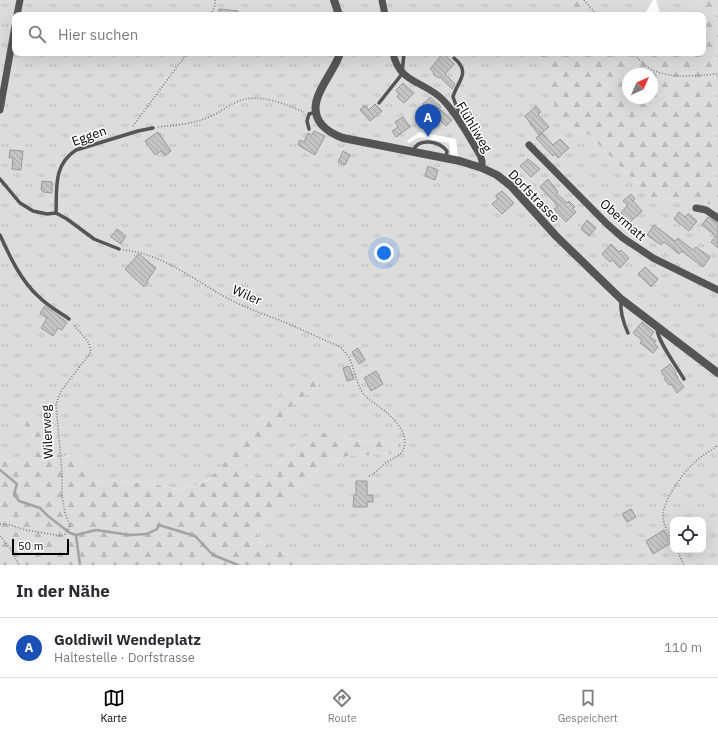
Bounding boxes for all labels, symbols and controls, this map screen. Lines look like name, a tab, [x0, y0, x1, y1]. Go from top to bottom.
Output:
search box	[12, 12, 706, 56]
icon: search	[26, 23, 48, 45]
text: Hier suchen	[58, 25, 138, 44]
north arrow	[622, 68, 658, 104]
street label: Flühliweg	[452, 99, 496, 156]
pin: A	[415, 104, 441, 137]
street label: Eggen	[69, 122, 109, 150]
street label: Dorfstrasse	[505, 166, 563, 226]
street label: Obermatt	[596, 195, 650, 245]
your location	[374, 243, 394, 263]
street label: Wiler	[230, 281, 264, 309]
street label: Wilerweg	[37, 404, 57, 460]
map controls	[670, 517, 706, 553]
button: locate	[670, 517, 706, 553]
scale bar	[12, 537, 69, 556]
text: 50 m	[18, 539, 43, 553]
text: In der Nähe	[16, 580, 110, 602]
text: Goldiwil Wendeplatz	[54, 630, 201, 649]
text: A	[25, 639, 33, 656]
text: 110 m	[664, 639, 702, 656]
text: Haltestelle · Dorfstrasse	[54, 649, 195, 666]
tab: Karte	[100, 687, 127, 725]
tab: Route	[328, 687, 357, 725]
tab: Gespeichert	[558, 687, 618, 725]

